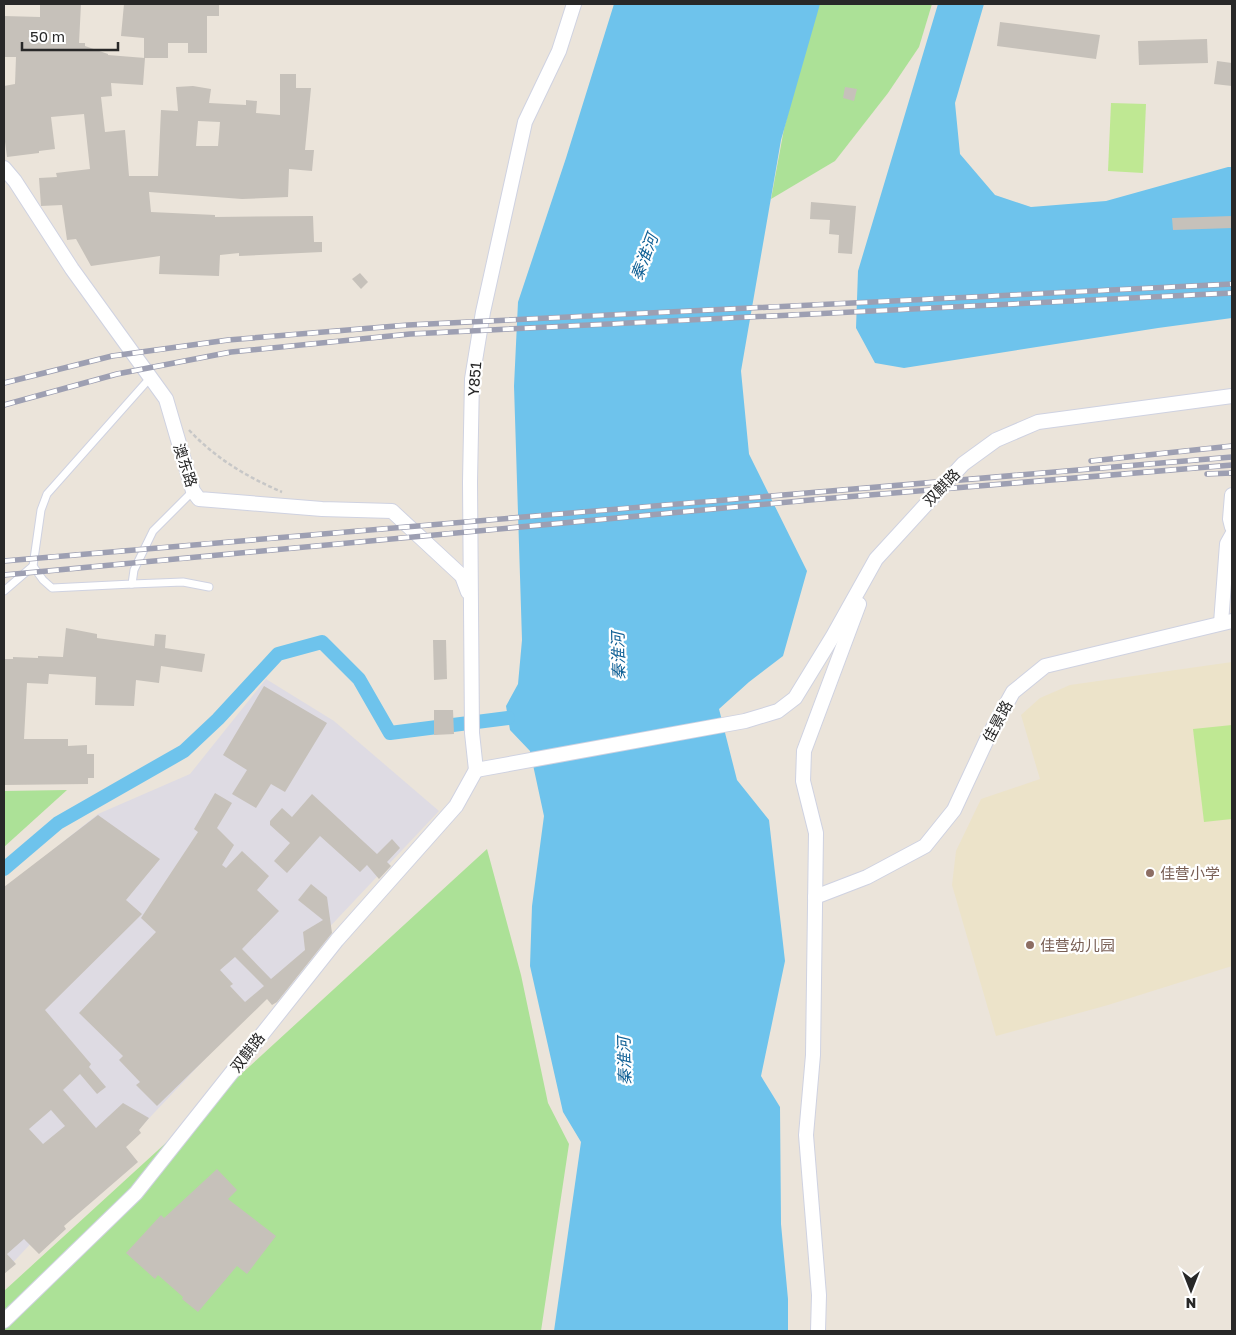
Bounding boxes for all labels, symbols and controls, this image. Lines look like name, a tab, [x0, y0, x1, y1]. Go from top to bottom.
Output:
scale bar	[22, 20, 119, 52]
text: 50 m	[30, 27, 65, 45]
water label: 秦淮河	[626, 228, 663, 283]
street label: Y851	[464, 361, 484, 397]
street label: 澳东路	[170, 441, 202, 489]
street label: 双麒路	[919, 465, 963, 509]
water label: 秦淮河	[608, 629, 628, 680]
street label: 佳景路	[978, 697, 1016, 745]
place label: 佳营小学	[1160, 864, 1220, 882]
marker: 佳营小学	[1144, 867, 1156, 879]
place label: 佳营幼儿园	[1040, 936, 1115, 954]
marker: 佳营幼儿园	[1024, 939, 1036, 951]
street label: 双麒路	[226, 1029, 268, 1075]
water label: 秦淮河	[614, 1034, 634, 1085]
north arrow	[1166, 1265, 1216, 1315]
text: N	[1186, 1295, 1196, 1312]

